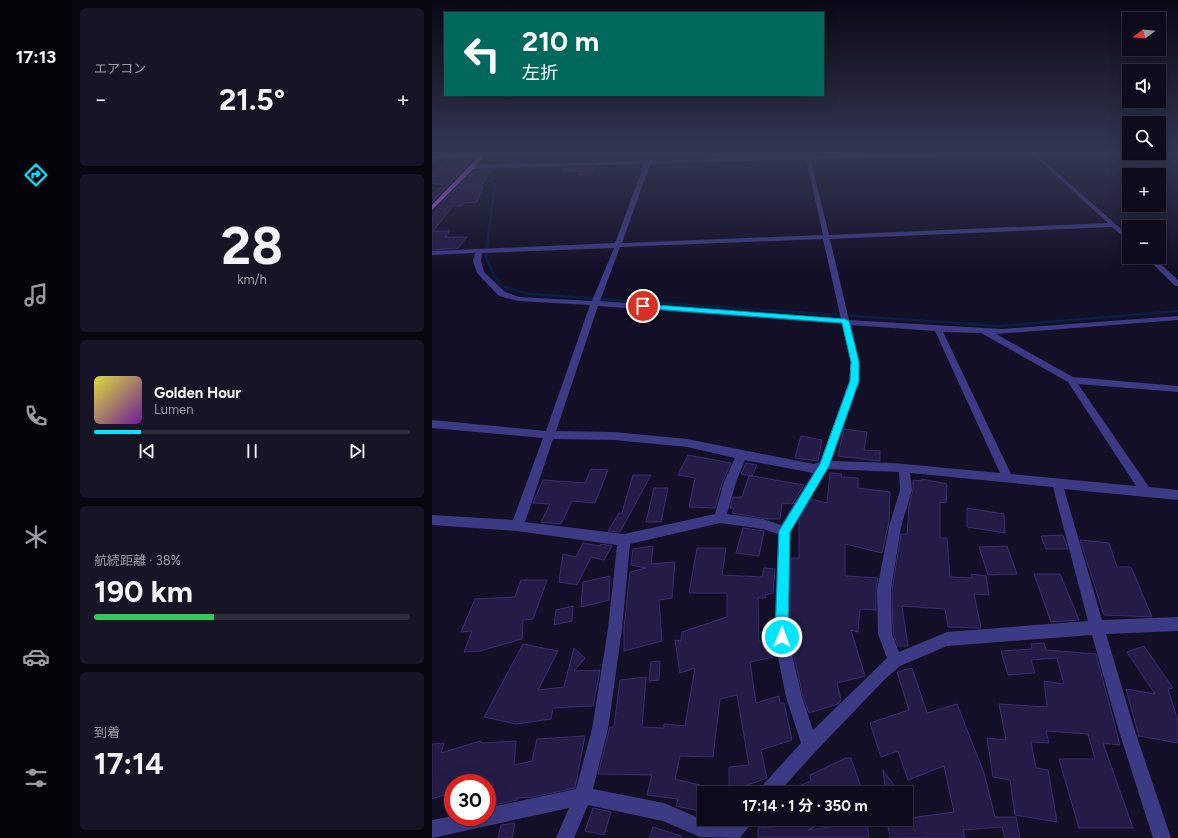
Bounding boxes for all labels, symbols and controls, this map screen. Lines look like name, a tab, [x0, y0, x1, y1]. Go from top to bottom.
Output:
north arrow	[1122, 12, 1166, 56]
map controls	[1122, 12, 1166, 264]
text: 210 m	[522, 24, 599, 58]
icon: left	[456, 28, 508, 80]
text: 17:13	[16, 46, 56, 68]
text: エアコン	[94, 61, 146, 76]
text: 左折	[522, 62, 558, 84]
button: sound	[1122, 64, 1166, 108]
text: 21.5°	[219, 81, 285, 118]
text: −	[94, 86, 108, 113]
text: +	[396, 86, 410, 113]
button: search	[1122, 116, 1166, 160]
icon: directions	[22, 161, 50, 189]
button: +	[1122, 168, 1166, 212]
text: 28	[221, 215, 283, 277]
button: −	[1122, 220, 1166, 264]
text: km/h	[237, 272, 267, 287]
icon: music	[22, 281, 50, 309]
pin	[626, 289, 660, 323]
icon: arrive	[632, 295, 654, 317]
text: Golden Hour	[154, 384, 241, 402]
icon: phone	[22, 402, 50, 430]
text: Lumen	[154, 402, 193, 417]
icon: previous	[136, 440, 158, 462]
icon: pause	[241, 440, 263, 462]
icon: next	[346, 440, 368, 462]
icon: climate	[22, 523, 50, 551]
text: 航続距離 · 38%	[94, 553, 181, 568]
text: 190 km	[94, 573, 193, 610]
position arrow	[761, 616, 803, 658]
icon: car	[22, 643, 50, 671]
text: 到着	[94, 725, 120, 740]
text: 17:14	[94, 745, 164, 782]
icon: filters	[22, 764, 50, 792]
speed limit sign: 30	[444, 774, 496, 826]
text: 17:14 · 1 分 · 350 m	[742, 797, 868, 815]

